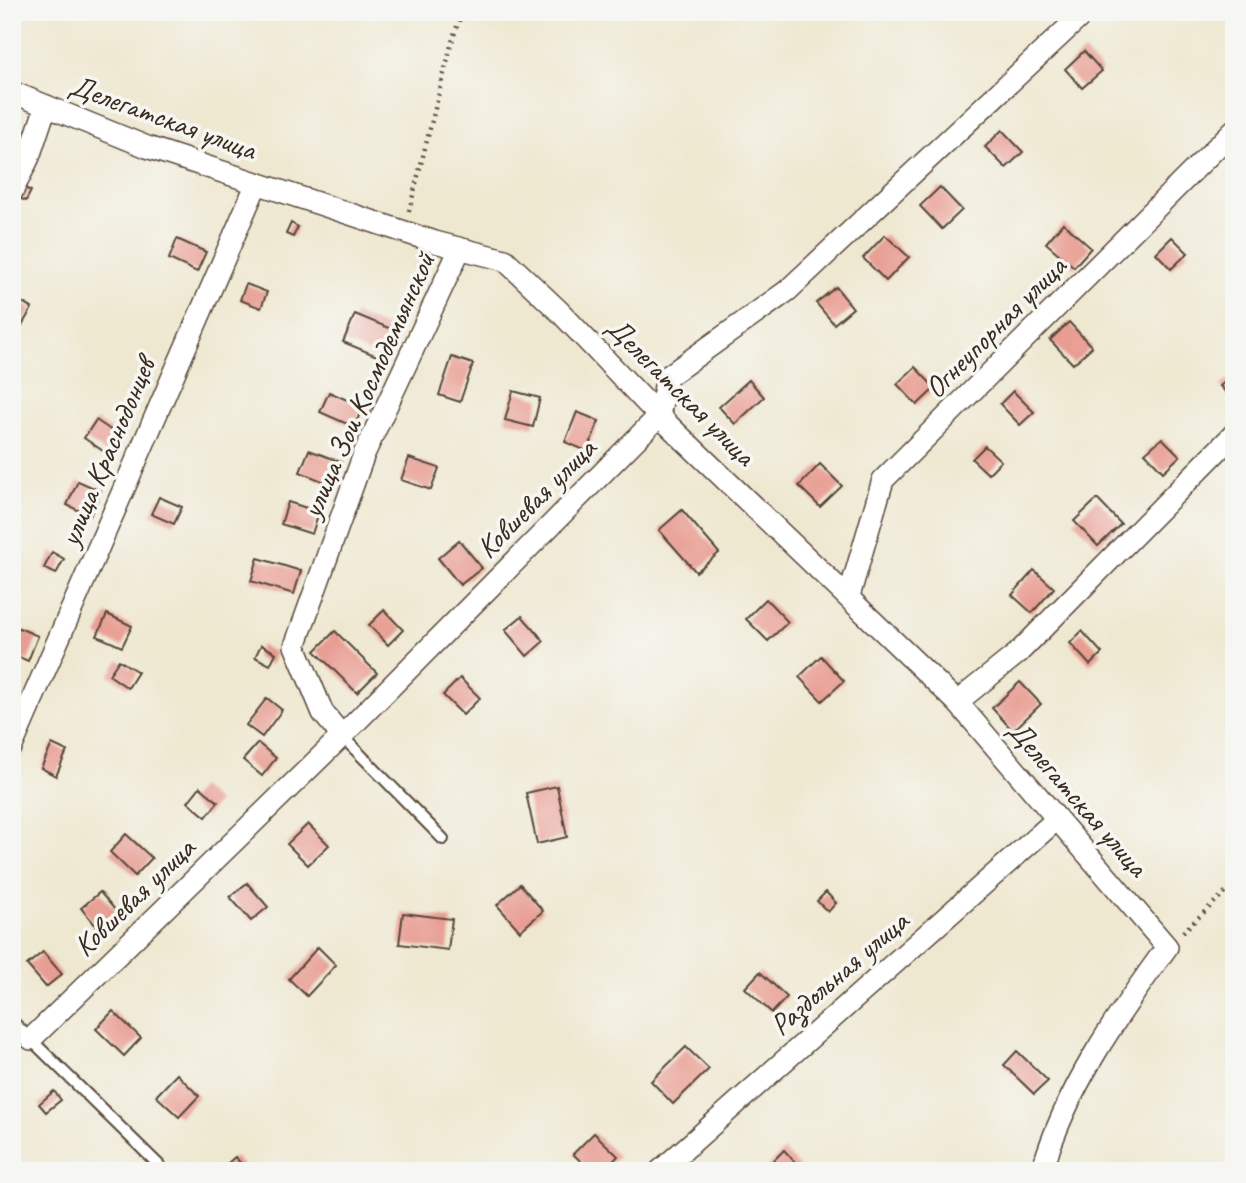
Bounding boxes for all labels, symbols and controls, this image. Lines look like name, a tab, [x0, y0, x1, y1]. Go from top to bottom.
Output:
street label: Делегатская улица	[65, 66, 263, 169]
street label: улица Зои Космодемьянской	[292, 245, 444, 525]
street label: Огнеупорная улица	[916, 247, 1075, 406]
street label: Делегатская улица	[598, 308, 765, 475]
street label: улица Краснодонцев	[50, 347, 166, 554]
street label: Ковшевая улица	[468, 429, 605, 566]
street label: Делегатская улица	[999, 712, 1158, 886]
street label: Ковшевая улица	[65, 828, 204, 964]
street label: Раздольная улица	[762, 901, 918, 1044]

